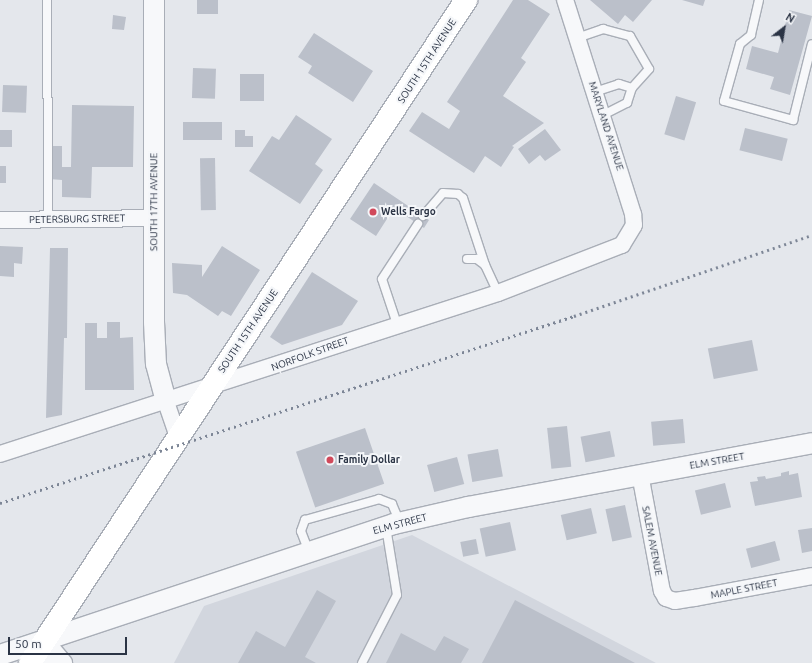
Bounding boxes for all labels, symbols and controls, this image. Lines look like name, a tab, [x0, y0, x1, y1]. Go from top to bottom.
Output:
north arrow	[764, 8, 804, 48]
text: N	[784, 10, 797, 25]
street label: SOUTH 15TH AVENUE	[395, 17, 459, 105]
street label: MARYLAND AVENUE	[586, 80, 626, 172]
street label: SOUTH 17TH AVENUE	[148, 153, 160, 251]
place label: Wells Fargo	[381, 206, 436, 218]
marker: Wells Fargo	[368, 207, 378, 217]
street label: PETERSBURG STREET	[29, 212, 125, 226]
street label: SOUTH 15TH AVENUE	[216, 287, 280, 375]
street label: NORFOLK STREET	[270, 334, 350, 374]
street label: ELM STREET	[689, 450, 745, 472]
place label: Family Dollar	[338, 454, 400, 466]
marker: Family Dollar	[325, 455, 335, 465]
street label: SALEM AVENUE	[639, 505, 665, 577]
street label: ELM STREET	[372, 511, 428, 537]
street label: MAPLE STREET	[709, 577, 779, 601]
scale bar	[10, 629, 129, 655]
text: 50 m	[15, 637, 42, 650]

